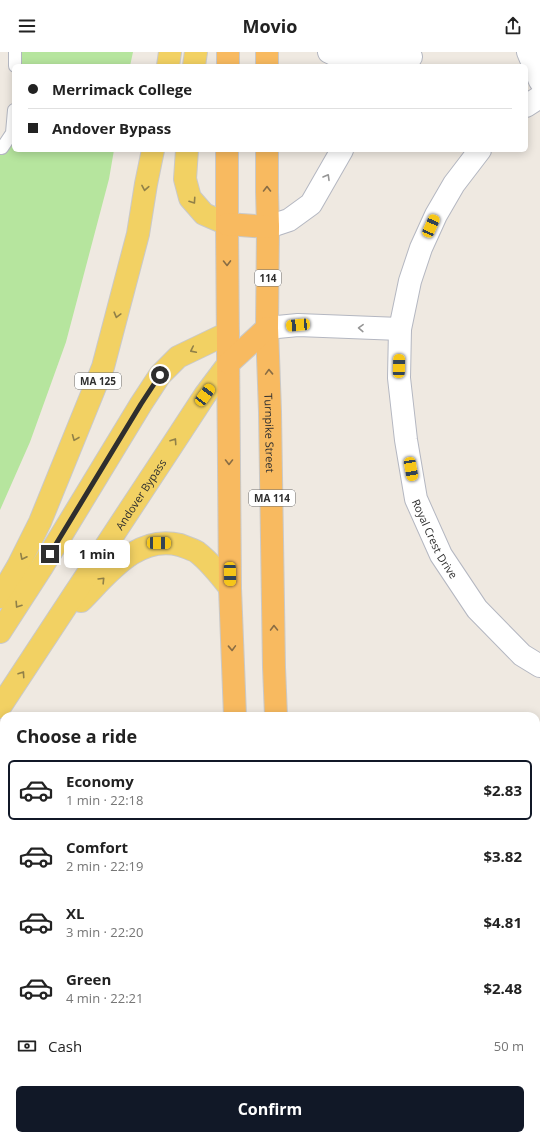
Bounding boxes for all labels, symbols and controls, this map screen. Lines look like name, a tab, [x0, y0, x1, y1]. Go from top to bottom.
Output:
text: Movio	[243, 14, 298, 38]
icon: menu	[16, 15, 38, 37]
icon: share	[502, 15, 524, 37]
text: Merrimack College	[52, 79, 192, 99]
text: Andover Bypass	[52, 118, 171, 138]
one-way arrow	[322, 174, 329, 181]
one-way arrow	[141, 185, 150, 191]
one-way arrow	[263, 186, 271, 192]
one-way arrow	[189, 197, 196, 204]
car	[421, 213, 441, 239]
one-way arrow	[223, 260, 231, 266]
road number: 114	[255, 270, 281, 286]
one-way arrow	[114, 312, 122, 318]
car	[286, 318, 310, 332]
one-way arrow	[358, 323, 364, 332]
one-way arrow	[190, 345, 198, 353]
car	[393, 354, 405, 378]
route start	[151, 366, 169, 384]
one-way arrow	[264, 369, 273, 375]
road number: MA 125	[75, 373, 121, 389]
car	[193, 382, 217, 408]
street label: Turnpike Street	[262, 393, 278, 473]
one-way arrow	[72, 434, 80, 441]
one-way arrow	[169, 439, 176, 446]
street label: Andover Bypass	[111, 456, 169, 532]
car	[403, 456, 419, 482]
one-way arrow	[225, 459, 233, 465]
road number: MA 114	[249, 490, 295, 506]
street label: Royal Crest Drive	[409, 496, 462, 581]
car	[147, 537, 171, 549]
callout: 1 min	[64, 540, 130, 568]
route end	[41, 545, 59, 563]
text: 1 min	[79, 545, 115, 563]
one-way arrow	[20, 553, 28, 560]
car	[224, 562, 236, 586]
one-way arrow	[97, 577, 105, 585]
one-way arrow	[15, 600, 22, 607]
one-way arrow	[269, 625, 278, 631]
one-way arrow	[228, 645, 237, 651]
one-way arrow	[17, 672, 24, 679]
text: Choose a ride	[16, 724, 137, 748]
text: Economy	[66, 771, 134, 791]
icon: car	[18, 772, 54, 808]
text: $2.83	[483, 780, 522, 800]
text: 1 min · 22:18	[66, 791, 143, 809]
text: Comfort	[66, 837, 128, 857]
icon: car	[18, 838, 54, 874]
text: $3.82	[483, 846, 522, 866]
text: 2 min · 22:19	[66, 857, 143, 875]
text: XL	[66, 903, 84, 923]
icon: car	[18, 904, 54, 940]
text: $4.81	[483, 912, 522, 932]
text: 3 min · 22:20	[66, 923, 143, 941]
text: Green	[66, 969, 111, 989]
icon: car	[18, 970, 54, 1006]
text: $2.48	[483, 978, 522, 998]
text: 4 min · 22:21	[66, 989, 143, 1007]
icon: cash	[16, 1035, 38, 1057]
text: Cash	[48, 1036, 82, 1056]
text: 50 m	[494, 1037, 524, 1055]
button: Confirm	[16, 1086, 524, 1132]

